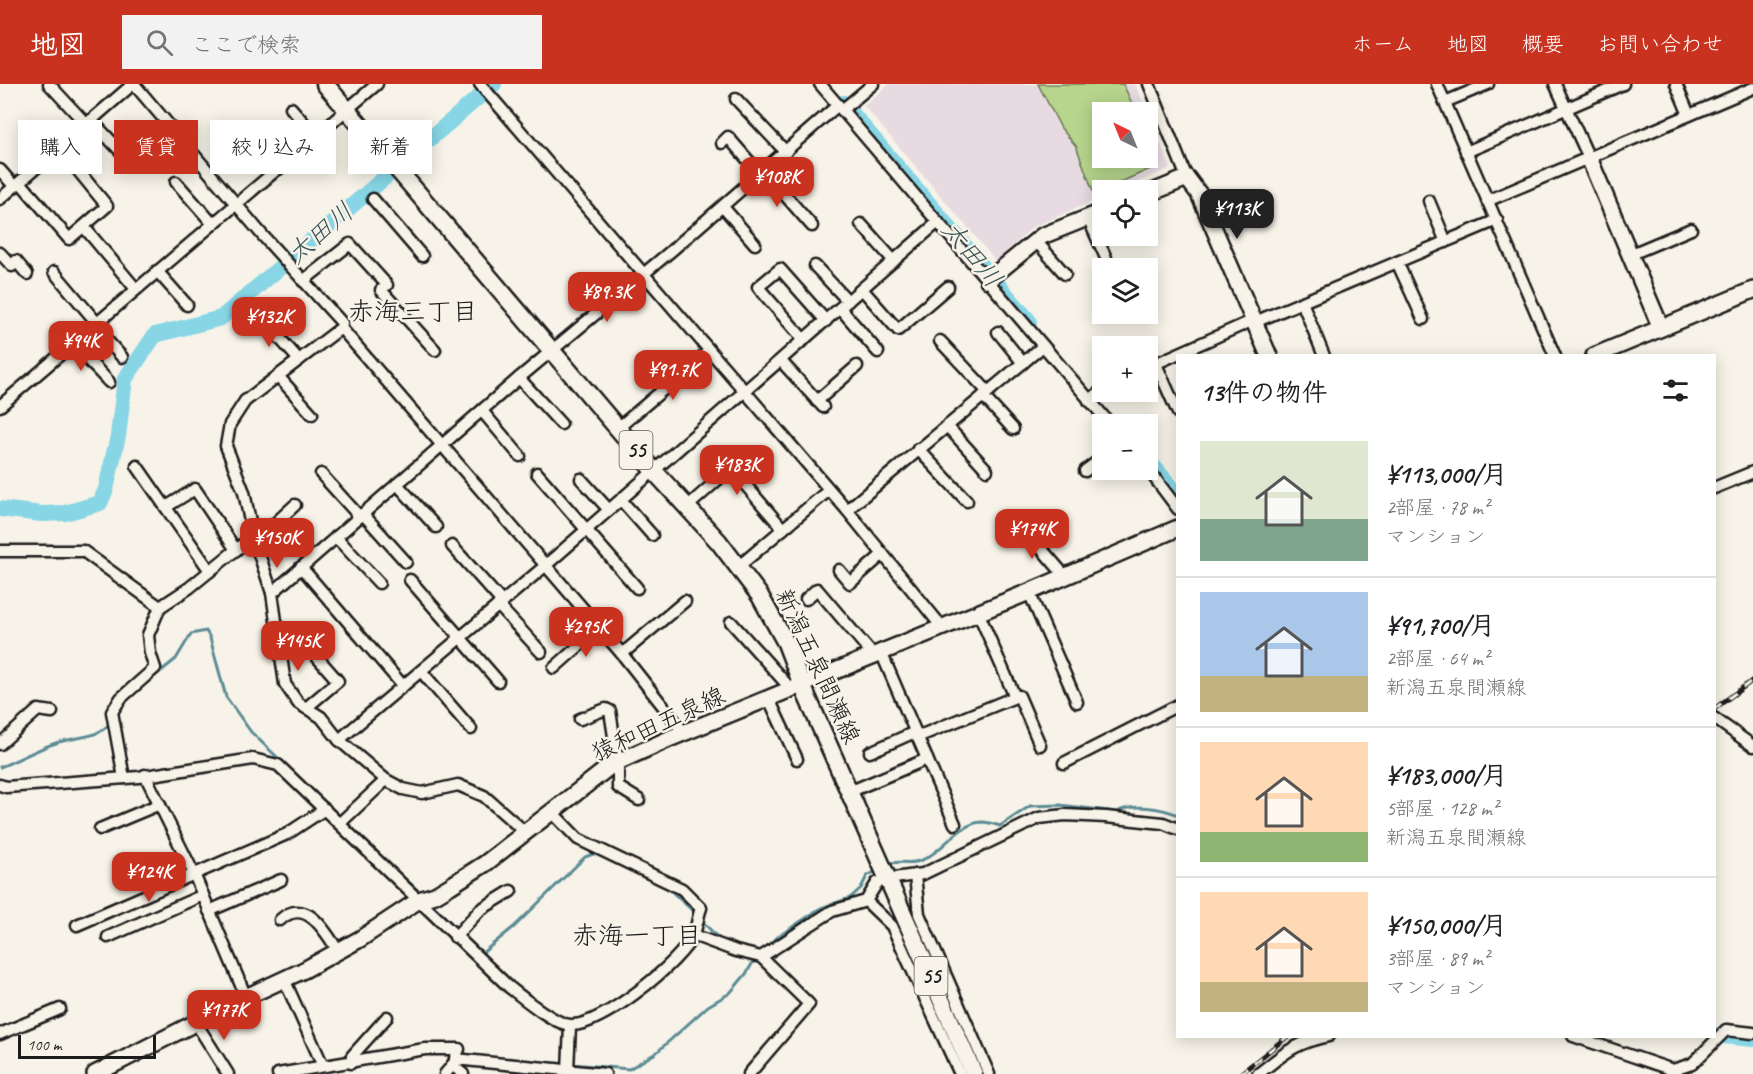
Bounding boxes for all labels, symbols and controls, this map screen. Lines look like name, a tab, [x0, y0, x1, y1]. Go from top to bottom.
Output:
search box	[122, 15, 542, 69]
icon: search	[143, 26, 176, 59]
text: 地図	[30, 27, 86, 62]
text: ここで検索	[191, 31, 301, 59]
text: ホーム	[1352, 31, 1414, 57]
text: 地図	[1447, 31, 1489, 57]
text: 概要	[1522, 31, 1564, 57]
text: お問い合わせ	[1597, 31, 1723, 57]
north arrow	[1092, 102, 1158, 168]
map controls	[1092, 102, 1158, 480]
chip: 購入	[18, 120, 102, 174]
chip: 賃貸	[114, 120, 198, 174]
chip: 絞り込み	[210, 120, 336, 174]
chip: 新着	[348, 120, 432, 174]
pin: ¥108K	[735, 157, 819, 208]
text: ¥108K	[754, 164, 800, 189]
button: locate	[1092, 180, 1158, 246]
pin: ¥113K	[1195, 189, 1279, 240]
water label: 太田川	[280, 195, 360, 271]
text: ¥113K	[1214, 196, 1260, 221]
water label: 太田川	[934, 214, 1010, 294]
button: layers	[1092, 258, 1158, 324]
pin: ¥89.3K	[558, 272, 656, 323]
text: ¥89.3K	[582, 279, 632, 304]
district label: 赤海三丁目	[348, 295, 478, 328]
pin: ¥132K	[227, 297, 311, 348]
text: ¥132K	[246, 304, 292, 329]
pin: ¥94K	[45, 321, 117, 372]
text: ¥94K	[63, 328, 99, 353]
button: +	[1092, 336, 1158, 402]
pin: ¥91.7K	[624, 350, 722, 401]
text: ¥91.7K	[648, 357, 698, 382]
icon: filters	[1659, 374, 1692, 407]
text: 13件の物件	[1200, 376, 1327, 409]
button: −	[1092, 414, 1158, 480]
road number: 55	[620, 431, 652, 469]
pin: ¥183K	[695, 445, 779, 496]
text: ¥183K	[714, 452, 760, 477]
text: ¥113,000/月	[1386, 458, 1508, 491]
icon: home	[1248, 465, 1320, 537]
text: 2部屋 · 78 m²	[1386, 495, 1489, 520]
pin: ¥174K	[990, 509, 1074, 560]
text: ¥174K	[1009, 516, 1055, 541]
pin: ¥150K	[235, 518, 319, 569]
text: マンション	[1386, 524, 1485, 549]
text: ¥150K	[254, 525, 300, 550]
street label: 新潟五泉間瀬線	[769, 584, 867, 748]
pin: ¥295K	[544, 607, 628, 658]
text: ¥91,700/月	[1386, 609, 1496, 642]
text: ¥295K	[563, 614, 609, 639]
icon: home	[1248, 616, 1320, 688]
pin: ¥145K	[256, 621, 340, 672]
text: ¥145K	[275, 628, 321, 653]
text: 2部屋 · 64 m²	[1386, 646, 1489, 671]
text: 新潟五泉間瀬線	[1386, 675, 1526, 700]
street label: 猿和田五泉線	[586, 680, 730, 768]
text: ¥183,000/月	[1386, 759, 1508, 792]
icon: home	[1248, 766, 1320, 838]
text: 5部屋 · 128 m²	[1386, 796, 1498, 821]
text: 新潟五泉間瀬線	[1386, 825, 1526, 850]
pin: ¥124K	[107, 852, 191, 903]
text: ¥124K	[126, 859, 172, 884]
text: ¥150,000/月	[1386, 909, 1507, 942]
icon: home	[1248, 916, 1320, 988]
district label: 赤海一丁目	[572, 919, 702, 952]
text: 3部屋 · 89 m²	[1386, 946, 1489, 971]
road number: 55	[914, 957, 948, 995]
text: マンション	[1386, 975, 1485, 1000]
pin: ¥177K	[182, 990, 266, 1041]
text: ¥177K	[201, 997, 247, 1022]
scale bar	[18, 1032, 156, 1060]
text: 100 m	[27, 1035, 61, 1055]

